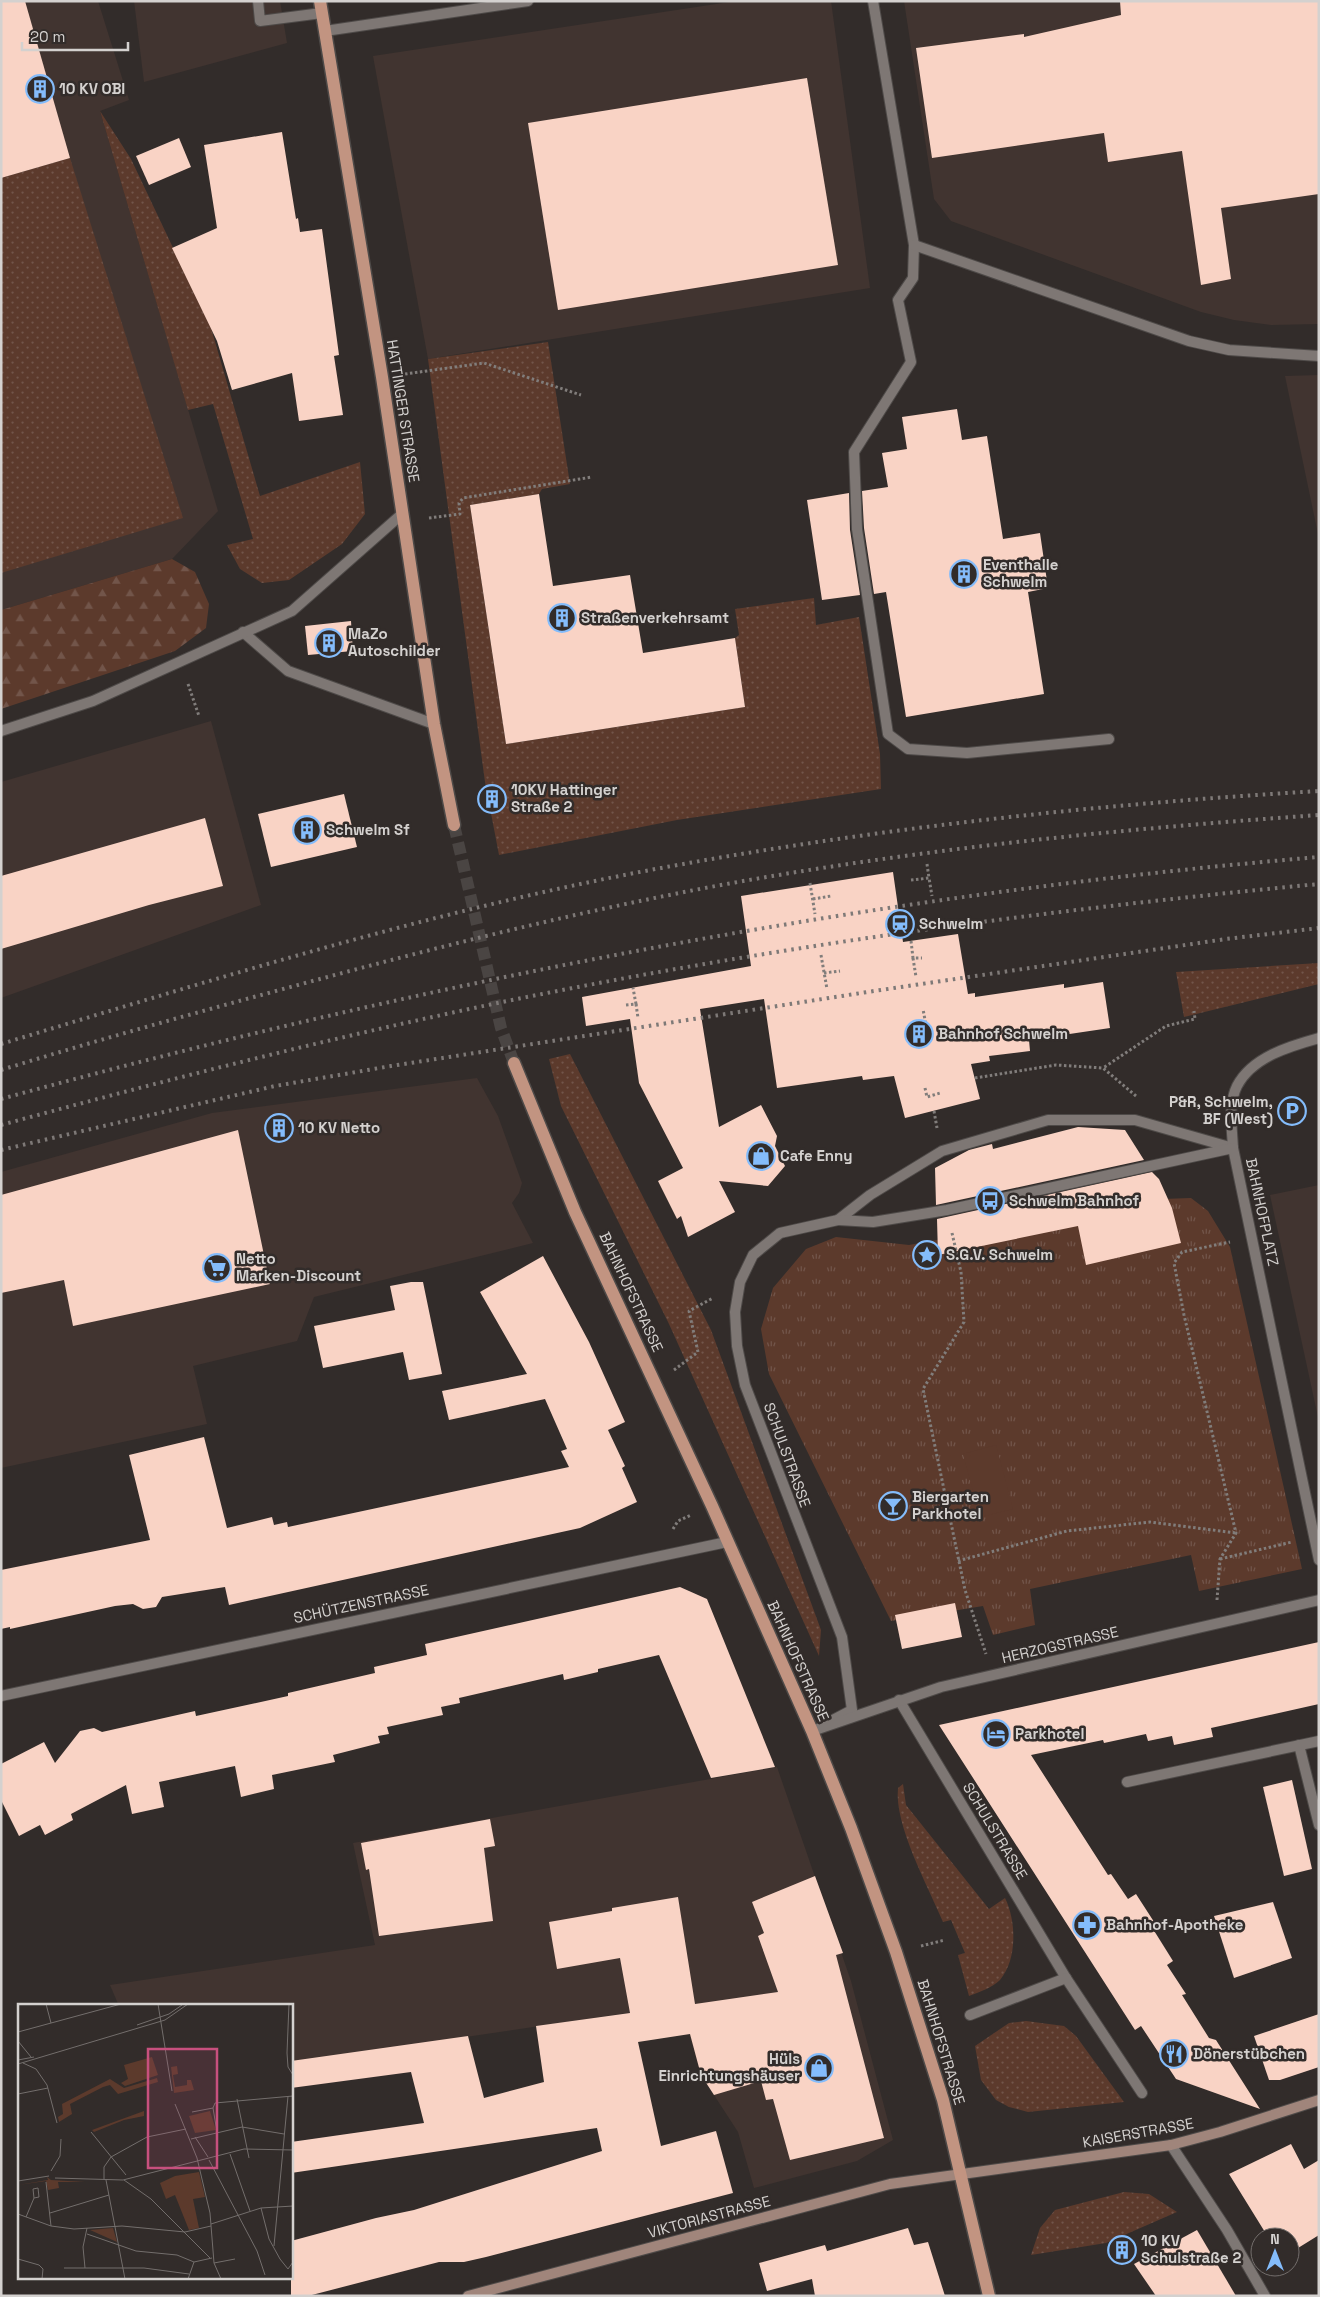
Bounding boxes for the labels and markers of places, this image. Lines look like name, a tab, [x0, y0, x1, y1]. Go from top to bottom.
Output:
building icon: 10 KV OBI	[25, 74, 55, 104]
place label: 10 KV OBI	[59, 79, 125, 98]
place label: Eventhalle Schwelm	[983, 555, 1059, 591]
building icon: Eventhalle Schwelm	[949, 559, 979, 589]
building icon: Straßenverkehrsamt	[547, 603, 577, 633]
place label: Straßenverkehrsamt	[581, 608, 729, 627]
place label: MaZo Autoschilder	[348, 624, 441, 660]
building icon: MaZo Autoschilder	[314, 628, 344, 658]
place label: 10KV Hattinger Straße 2	[511, 780, 617, 816]
building icon: 10KV Hattinger Straße 2	[477, 784, 507, 814]
building icon: Schwelm Sf	[292, 815, 322, 845]
place label: Schwelm Sf	[326, 820, 410, 839]
station icon: Schwelm	[885, 909, 915, 939]
place label: Schwelm	[919, 914, 983, 933]
building icon: Bahnhof Schwelm	[904, 1019, 934, 1049]
place label: Bahnhof Schwelm	[938, 1024, 1068, 1043]
place label: P&R, Schwelm, BF (West)	[1169, 1092, 1273, 1128]
parking icon: P&R, Schwelm, BF (West)	[1277, 1096, 1307, 1126]
building icon: 10 KV Netto	[264, 1113, 294, 1143]
place label: 10 KV Netto	[298, 1118, 380, 1137]
shop icon: Cafe Enny	[746, 1141, 776, 1171]
place label: Cafe Enny	[780, 1146, 852, 1165]
bus stop icon: Schwelm Bahnhof	[975, 1186, 1005, 1216]
place label: Schwelm Bahnhof	[1009, 1191, 1139, 1210]
place icon: S.G.V. Schwelm	[912, 1240, 942, 1270]
place label: S.G.V. Schwelm	[946, 1245, 1053, 1264]
place label: Netto Marken-Discount	[236, 1249, 361, 1285]
supermarket icon: Netto Marken-Discount	[202, 1253, 232, 1283]
place label: Biergarten Parkhotel	[912, 1487, 989, 1523]
bar icon: Biergarten Parkhotel	[878, 1491, 908, 1521]
hotel icon: Parkhotel	[981, 1719, 1011, 1749]
place label: Parkhotel	[1015, 1724, 1084, 1743]
pharmacy icon: Bahnhof-Apotheke	[1072, 1910, 1102, 1940]
place label: Bahnhof-Apotheke	[1106, 1915, 1244, 1934]
restaurant icon: Dönerstübchen	[1159, 2039, 1189, 2069]
place label: Dönerstübchen	[1193, 2044, 1305, 2063]
place label: Hüls Einrichtungshäuser	[659, 2049, 800, 2085]
shop icon: Hüls Einrichtungshäuser	[804, 2053, 834, 2083]
place label: 10 KV Schulstraße 2	[1141, 2231, 1241, 2267]
building icon: 10 KV Schulstraße 2	[1107, 2235, 1137, 2265]

